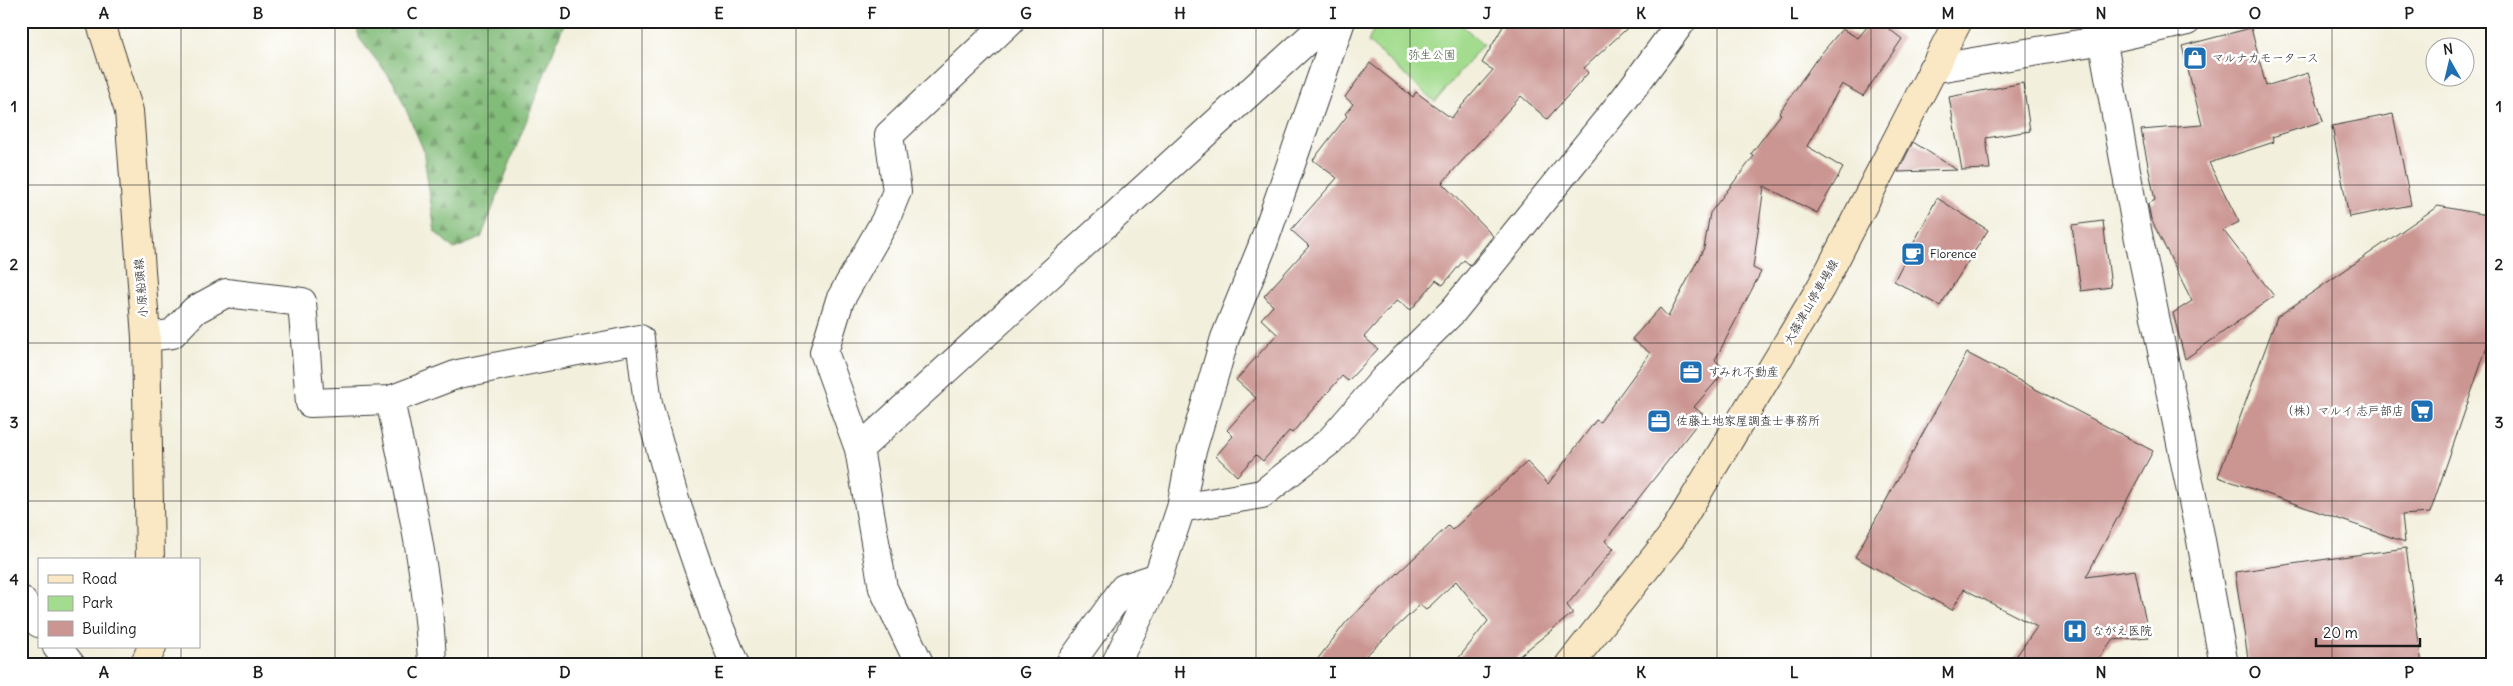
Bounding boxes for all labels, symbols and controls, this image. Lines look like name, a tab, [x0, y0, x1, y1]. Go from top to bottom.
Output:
text: A	[99, 3, 109, 23]
text: B	[253, 3, 264, 23]
text: C	[407, 3, 418, 23]
text: D	[559, 3, 571, 23]
text: E	[714, 3, 724, 23]
text: F	[867, 3, 877, 23]
text: G	[1020, 3, 1032, 23]
text: H	[1174, 3, 1186, 23]
text: I	[1330, 3, 1337, 23]
text: J	[1483, 3, 1492, 23]
text: K	[1636, 3, 1646, 23]
text: L	[1790, 3, 1799, 23]
text: M	[1942, 3, 1955, 23]
text: N	[2095, 3, 2107, 23]
text: O	[2249, 3, 2261, 23]
text: P	[2404, 3, 2414, 23]
north arrow	[2426, 38, 2476, 88]
text: N	[2442, 40, 2454, 59]
shop icon: マルナカモータース	[2182, 45, 2208, 71]
park label: 弥生公園	[1408, 47, 1456, 62]
place label: マルナカモータース	[2212, 50, 2319, 65]
text: 1	[11, 96, 17, 116]
text: 1	[2496, 96, 2502, 116]
cafe icon: Florence	[1900, 241, 1926, 267]
place label: Florence	[1930, 246, 1977, 261]
text: 2	[10, 254, 19, 274]
text: 2	[2495, 254, 2504, 274]
street label: 大篠津山停車場線	[1780, 256, 1841, 347]
street label: 小原船頭線	[130, 257, 151, 319]
office icon: すみれ不動産	[1678, 359, 1704, 385]
place label: すみれ不動産	[1708, 364, 1779, 379]
supermarket icon: （株）マルイ 志戸部店	[2409, 398, 2435, 424]
place label: （株）マルイ 志戸部店	[2281, 403, 2404, 418]
office icon: 佐藤土地家屋調査士事務所	[1646, 408, 1672, 434]
text: 3	[9, 412, 19, 432]
text: 3	[2494, 412, 2504, 432]
place label: 佐藤土地家屋調査士事務所	[1676, 413, 1820, 428]
legend	[38, 558, 200, 648]
text: 4	[9, 569, 19, 589]
text: Road	[82, 569, 117, 588]
text: 4	[2494, 569, 2504, 589]
text: Park	[82, 593, 113, 612]
scale bar	[2316, 616, 2419, 648]
hospital icon: ながえ医院	[2062, 618, 2088, 644]
text: Building	[82, 619, 137, 638]
place label: ながえ医院	[2092, 623, 2152, 638]
text: 20 m	[2323, 623, 2358, 642]
text: A	[99, 662, 109, 682]
text: B	[253, 662, 264, 682]
text: C	[407, 662, 418, 682]
text: D	[559, 662, 571, 682]
text: E	[714, 662, 724, 682]
text: F	[867, 662, 877, 682]
text: G	[1020, 662, 1032, 682]
text: H	[1174, 662, 1186, 682]
text: I	[1330, 662, 1337, 682]
text: J	[1483, 662, 1492, 682]
text: K	[1636, 662, 1646, 682]
text: L	[1790, 662, 1799, 682]
text: M	[1942, 662, 1955, 682]
text: N	[2095, 662, 2107, 682]
text: O	[2249, 662, 2261, 682]
text: P	[2404, 662, 2414, 682]

